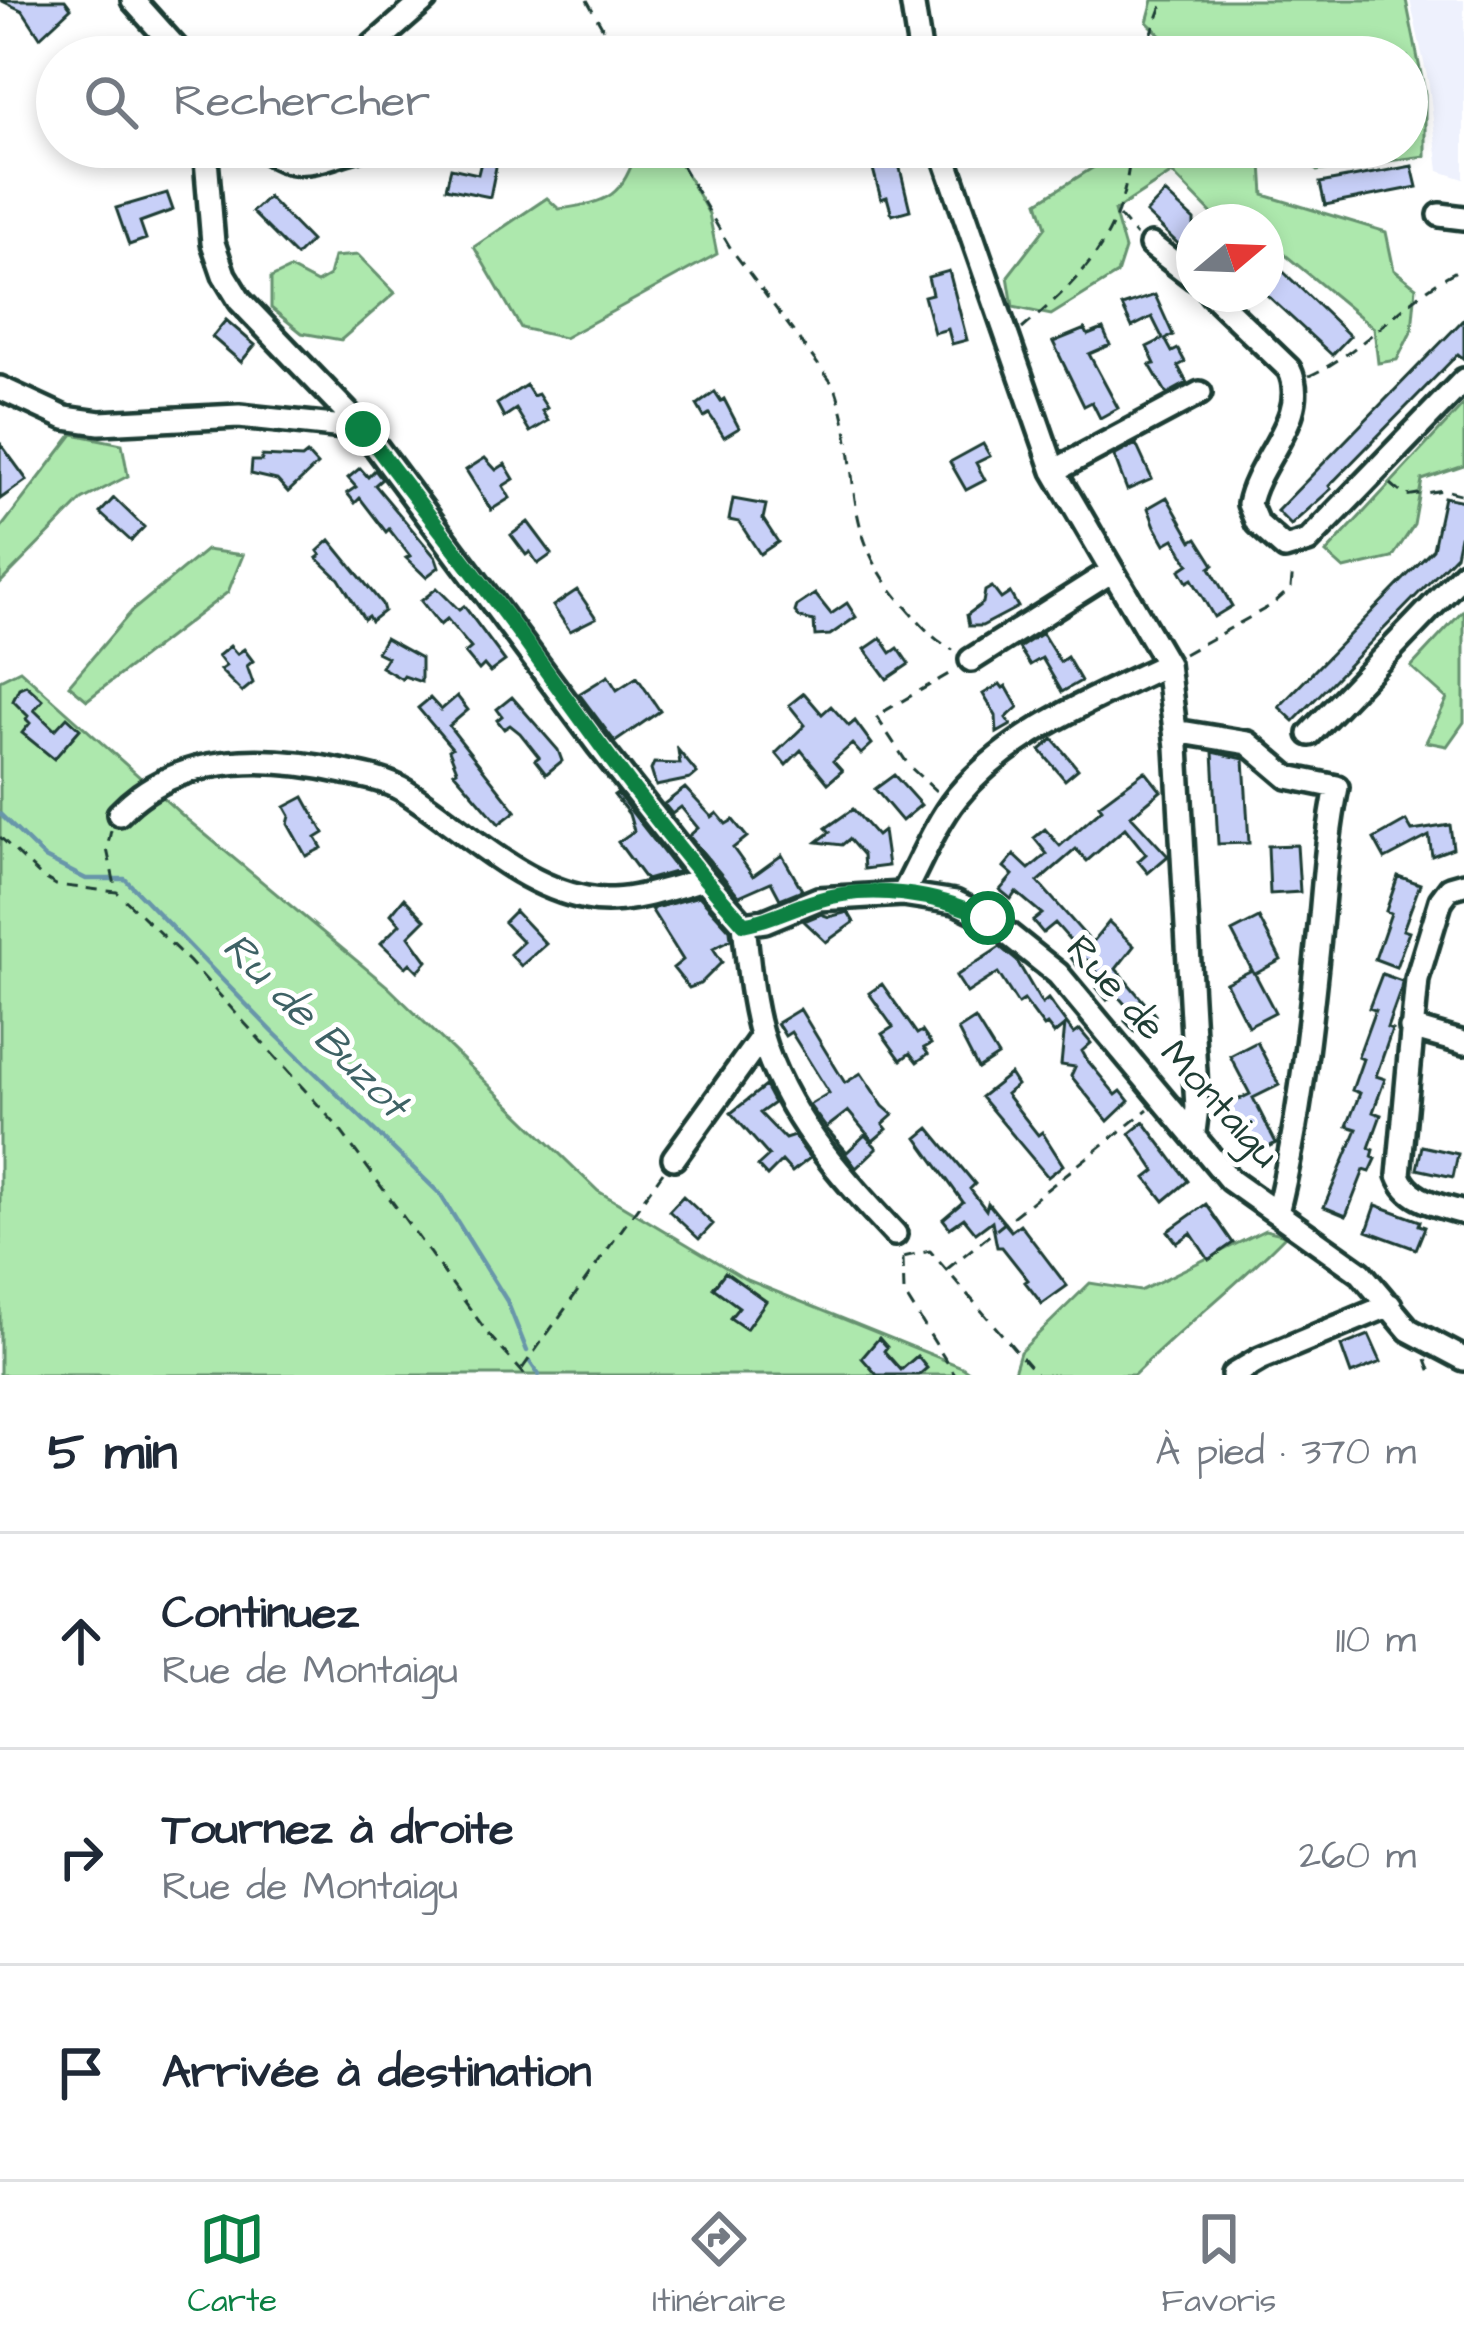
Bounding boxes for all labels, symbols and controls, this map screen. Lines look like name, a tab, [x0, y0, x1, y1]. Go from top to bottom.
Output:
search box	[36, 36, 1428, 168]
icon: search	[78, 69, 144, 135]
text: Rechercher	[174, 71, 430, 133]
north arrow	[1176, 204, 1284, 312]
route end	[336, 402, 390, 456]
route start	[961, 891, 1015, 945]
water label: Ru de Buzot	[209, 920, 424, 1135]
street label: Rue de Montaigu	[1053, 924, 1291, 1180]
text: 5 min	[48, 1418, 177, 1489]
text: À pied · 370 m	[1156, 1426, 1416, 1480]
text: Continuez	[162, 1583, 359, 1645]
icon: ahead	[48, 1608, 114, 1674]
text: 110 m	[1335, 1614, 1416, 1668]
text: Rue de Montaigu	[162, 1645, 458, 1699]
text: Tournez à droite	[162, 1799, 514, 1861]
icon: right	[48, 1824, 114, 1890]
text: 260 m	[1299, 1830, 1416, 1884]
text: Rue de Montaigu	[162, 1861, 458, 1915]
icon: arrive	[48, 2040, 114, 2106]
text: Arrivée à destination	[162, 2042, 591, 2104]
tab: Carte	[188, 2206, 277, 2324]
tab: Itinéraire	[652, 2206, 786, 2324]
tab: Favoris	[1161, 2206, 1276, 2324]

